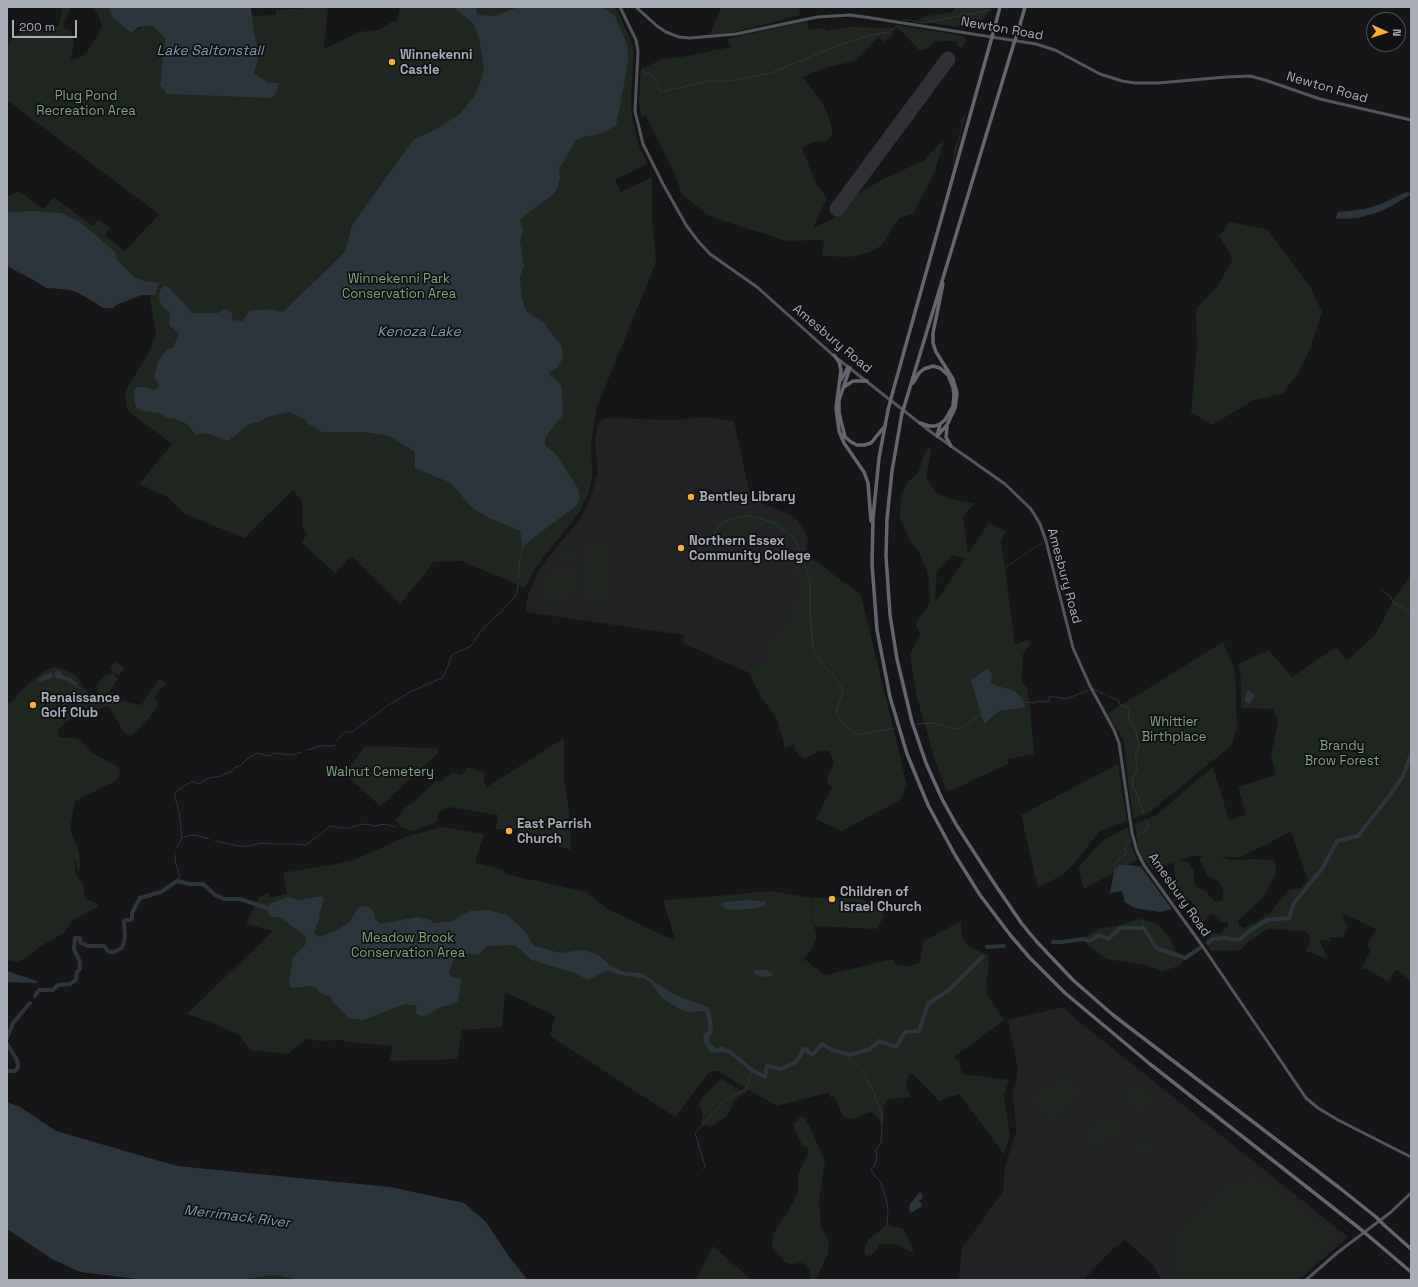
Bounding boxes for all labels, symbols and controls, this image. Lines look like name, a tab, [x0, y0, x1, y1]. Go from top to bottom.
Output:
scale bar	[14, 12, 79, 38]
north arrow	[1366, 12, 1406, 52]
street label: Newton Road	[959, 14, 1045, 44]
text: 200 m	[19, 19, 55, 35]
text: N	[1390, 29, 1404, 37]
water label: Lake Saltonstall	[157, 43, 263, 59]
place label: Winnekenni Castle	[400, 47, 473, 78]
marker: Winnekenni Castle	[387, 57, 397, 67]
street label: Newton Road	[1285, 69, 1369, 107]
park label: Plug Pond Recreation Area	[36, 88, 136, 119]
park label: Winnekenni Park Conservation Area	[342, 271, 456, 302]
street label: Amesbury Road	[789, 301, 875, 377]
water label: Kenoza Lake	[377, 324, 461, 340]
place label: Bentley Library	[699, 489, 796, 505]
marker: Bentley Library	[686, 492, 696, 502]
street label: Amesbury Road	[1044, 526, 1084, 626]
place label: Northern Essex Community College	[689, 533, 811, 564]
marker: Northern Essex Community College	[676, 543, 686, 553]
place label: Renaissance Golf Club	[41, 690, 120, 721]
marker: Renaissance Golf Club	[28, 700, 38, 710]
park label: Whittier Birthplace	[1142, 714, 1206, 745]
park label: Brandy Brow Forest	[1305, 738, 1379, 769]
park label: Walnut Cemetery	[326, 764, 434, 780]
place label: East Parrish Church	[517, 816, 591, 847]
marker: East Parrish Church	[504, 826, 514, 836]
street label: Amesbury Road	[1144, 850, 1214, 940]
place label: Children of Israel Church	[840, 884, 922, 915]
marker: Children of Israel Church	[827, 894, 837, 904]
park label: Meadow Brook Conservation Area	[351, 930, 465, 961]
water label: Merrimack River	[183, 1202, 291, 1232]

